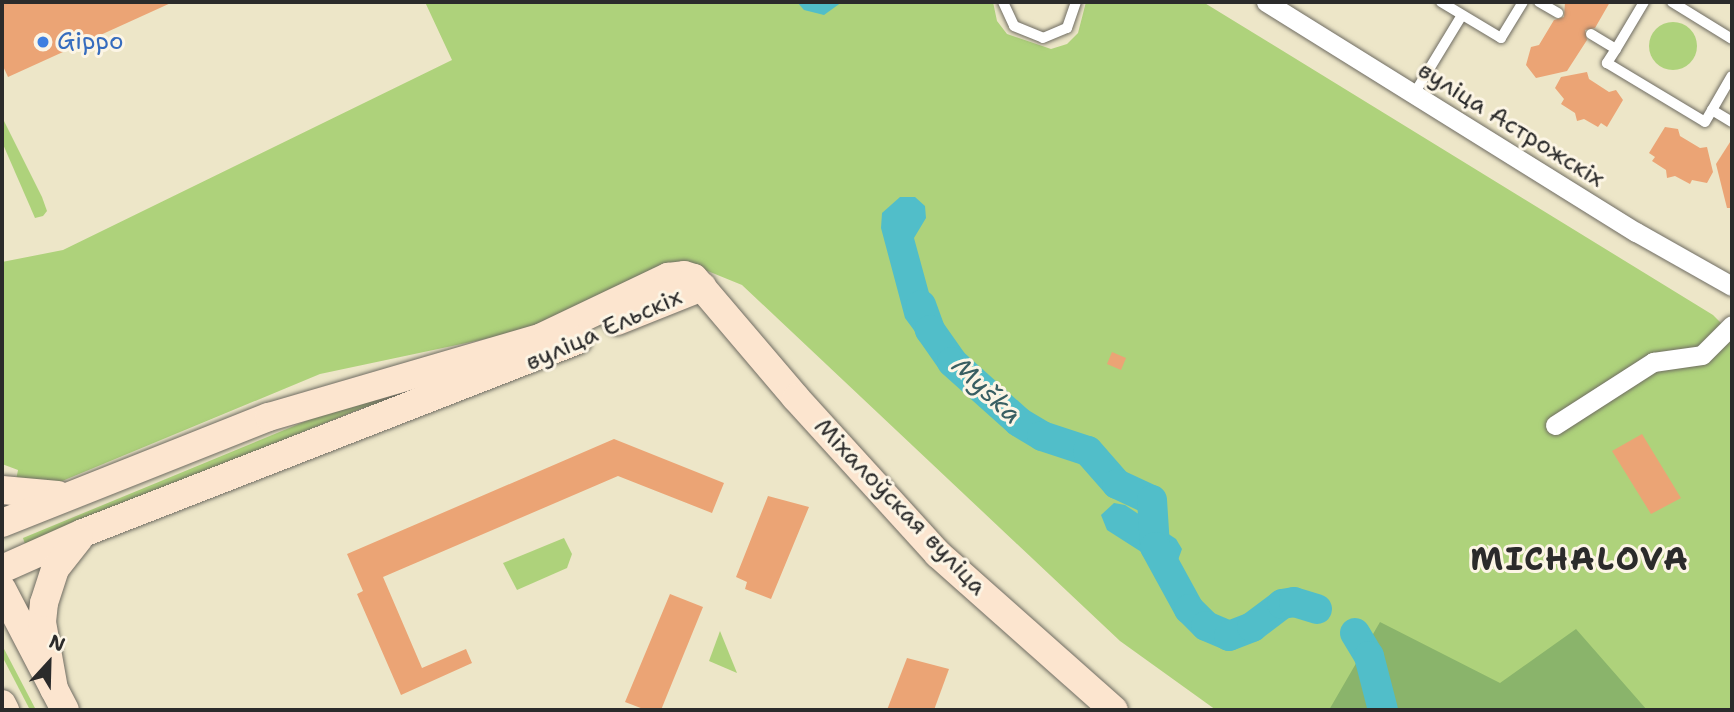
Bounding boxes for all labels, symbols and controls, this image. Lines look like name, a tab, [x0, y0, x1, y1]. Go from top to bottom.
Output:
place label: Gippo	[57, 28, 123, 56]
marker: Gippo	[35, 34, 51, 50]
street label: вуліца Астрожскіх	[1412, 56, 1610, 194]
street label: вуліца Ельскіх	[521, 283, 687, 377]
water label: Муška	[946, 350, 1028, 430]
street label: Міхалоўская вуліца	[808, 412, 992, 602]
district label: MICHALOVA	[1471, 540, 1689, 578]
north arrow	[14, 628, 84, 698]
text: N	[45, 629, 69, 657]

